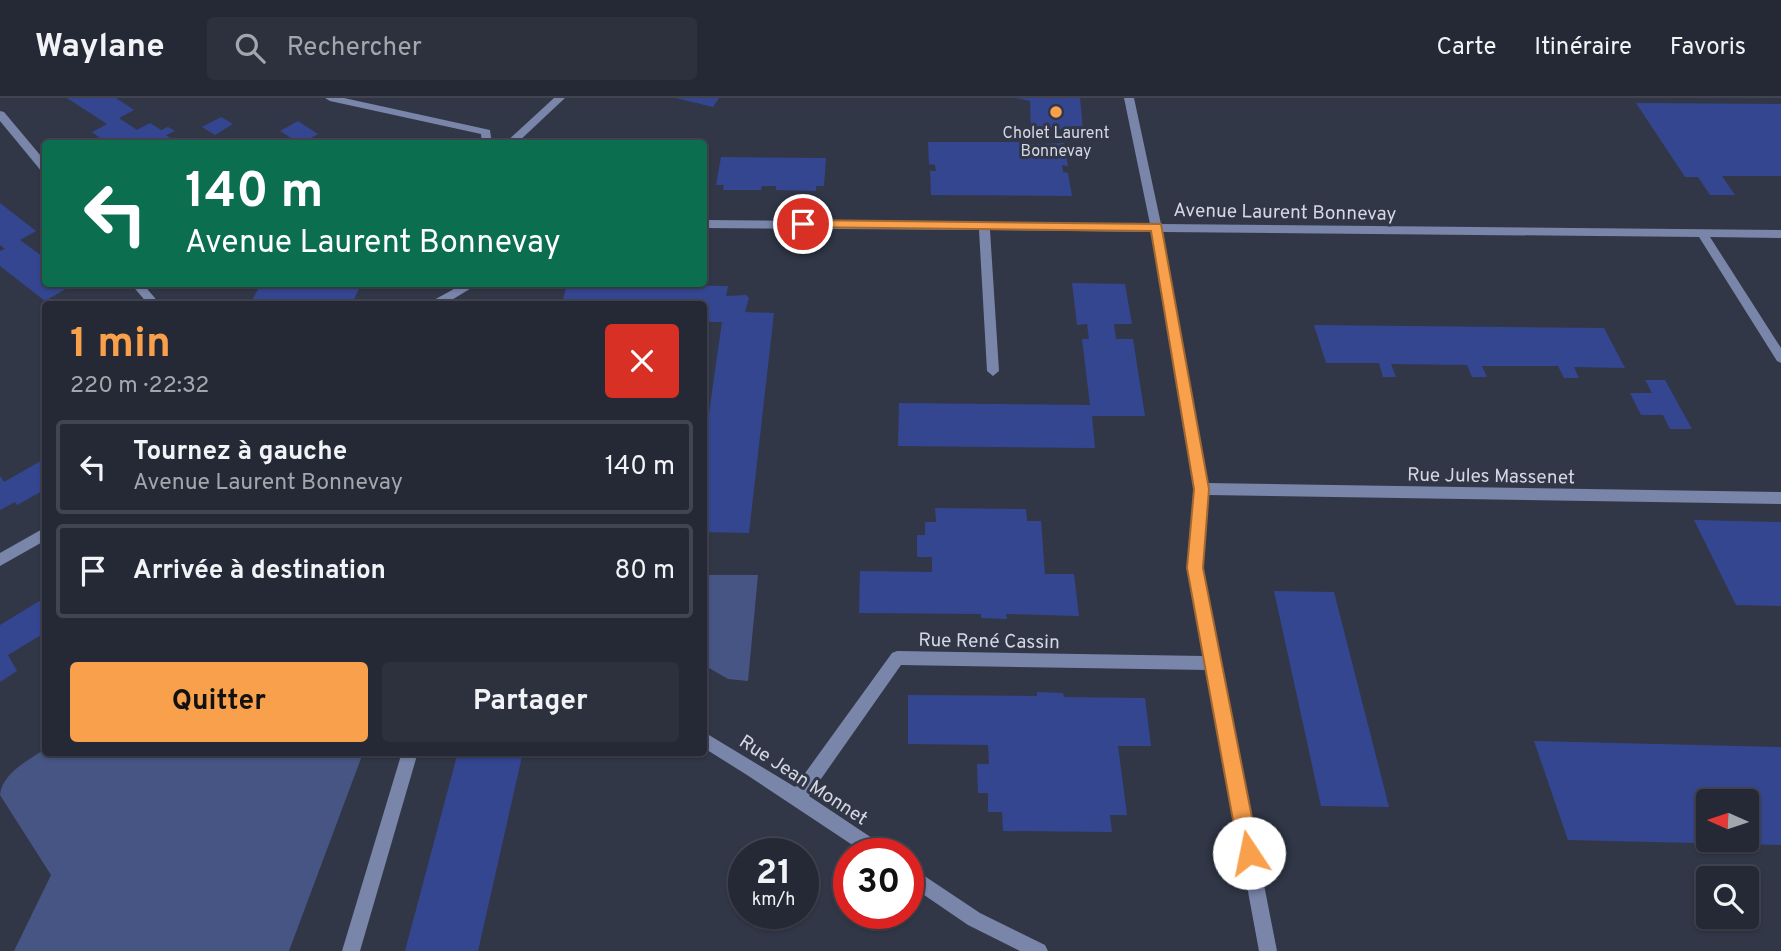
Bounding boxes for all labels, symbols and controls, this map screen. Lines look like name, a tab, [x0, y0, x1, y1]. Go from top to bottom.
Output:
search box	[207, 17, 697, 80]
text: Waylane	[35, 27, 165, 69]
icon: search	[231, 29, 269, 67]
text: Rechercher	[287, 32, 422, 65]
text: Carte	[1436, 33, 1496, 63]
text: Itinéraire	[1534, 33, 1632, 63]
text: Favoris	[1670, 33, 1746, 63]
marker: Cholet Laurent Bonnevay	[1048, 104, 1064, 120]
place label: Cholet Laurent Bonnevay	[1003, 124, 1109, 162]
text: 140 m	[185, 163, 324, 225]
icon: left	[70, 168, 161, 259]
pin	[773, 194, 833, 254]
street label: Avenue Laurent Bonnevay	[1173, 199, 1397, 227]
icon: arrive	[784, 205, 822, 243]
text: Avenue Laurent Bonnevay	[185, 224, 561, 264]
text: 1 min	[70, 319, 171, 372]
button: close	[605, 324, 679, 398]
text: 220 m · 22:32	[70, 372, 209, 401]
text: Tournez à gauche	[133, 436, 347, 469]
icon: left	[74, 448, 112, 486]
text: 140 m	[605, 451, 675, 484]
street label: Rue Jules Massenet	[1407, 464, 1575, 490]
text: Avenue Laurent Bonnevay	[133, 469, 403, 498]
icon: arrive	[74, 552, 112, 590]
text: Arrivée à destination	[133, 555, 386, 588]
text: 80 m	[615, 555, 675, 588]
street label: Rue René Cassin	[918, 629, 1060, 655]
button: Quitter	[70, 662, 368, 742]
button: Partager	[382, 662, 679, 742]
street label: Rue Jean Monnet	[734, 730, 872, 831]
north arrow	[1696, 789, 1759, 852]
map controls	[1696, 789, 1759, 929]
position arrow	[1212, 816, 1286, 890]
speed limit sign: 30	[833, 838, 924, 929]
text: 21	[756, 852, 791, 896]
button: search	[1696, 866, 1759, 929]
text: km/h	[752, 889, 795, 912]

